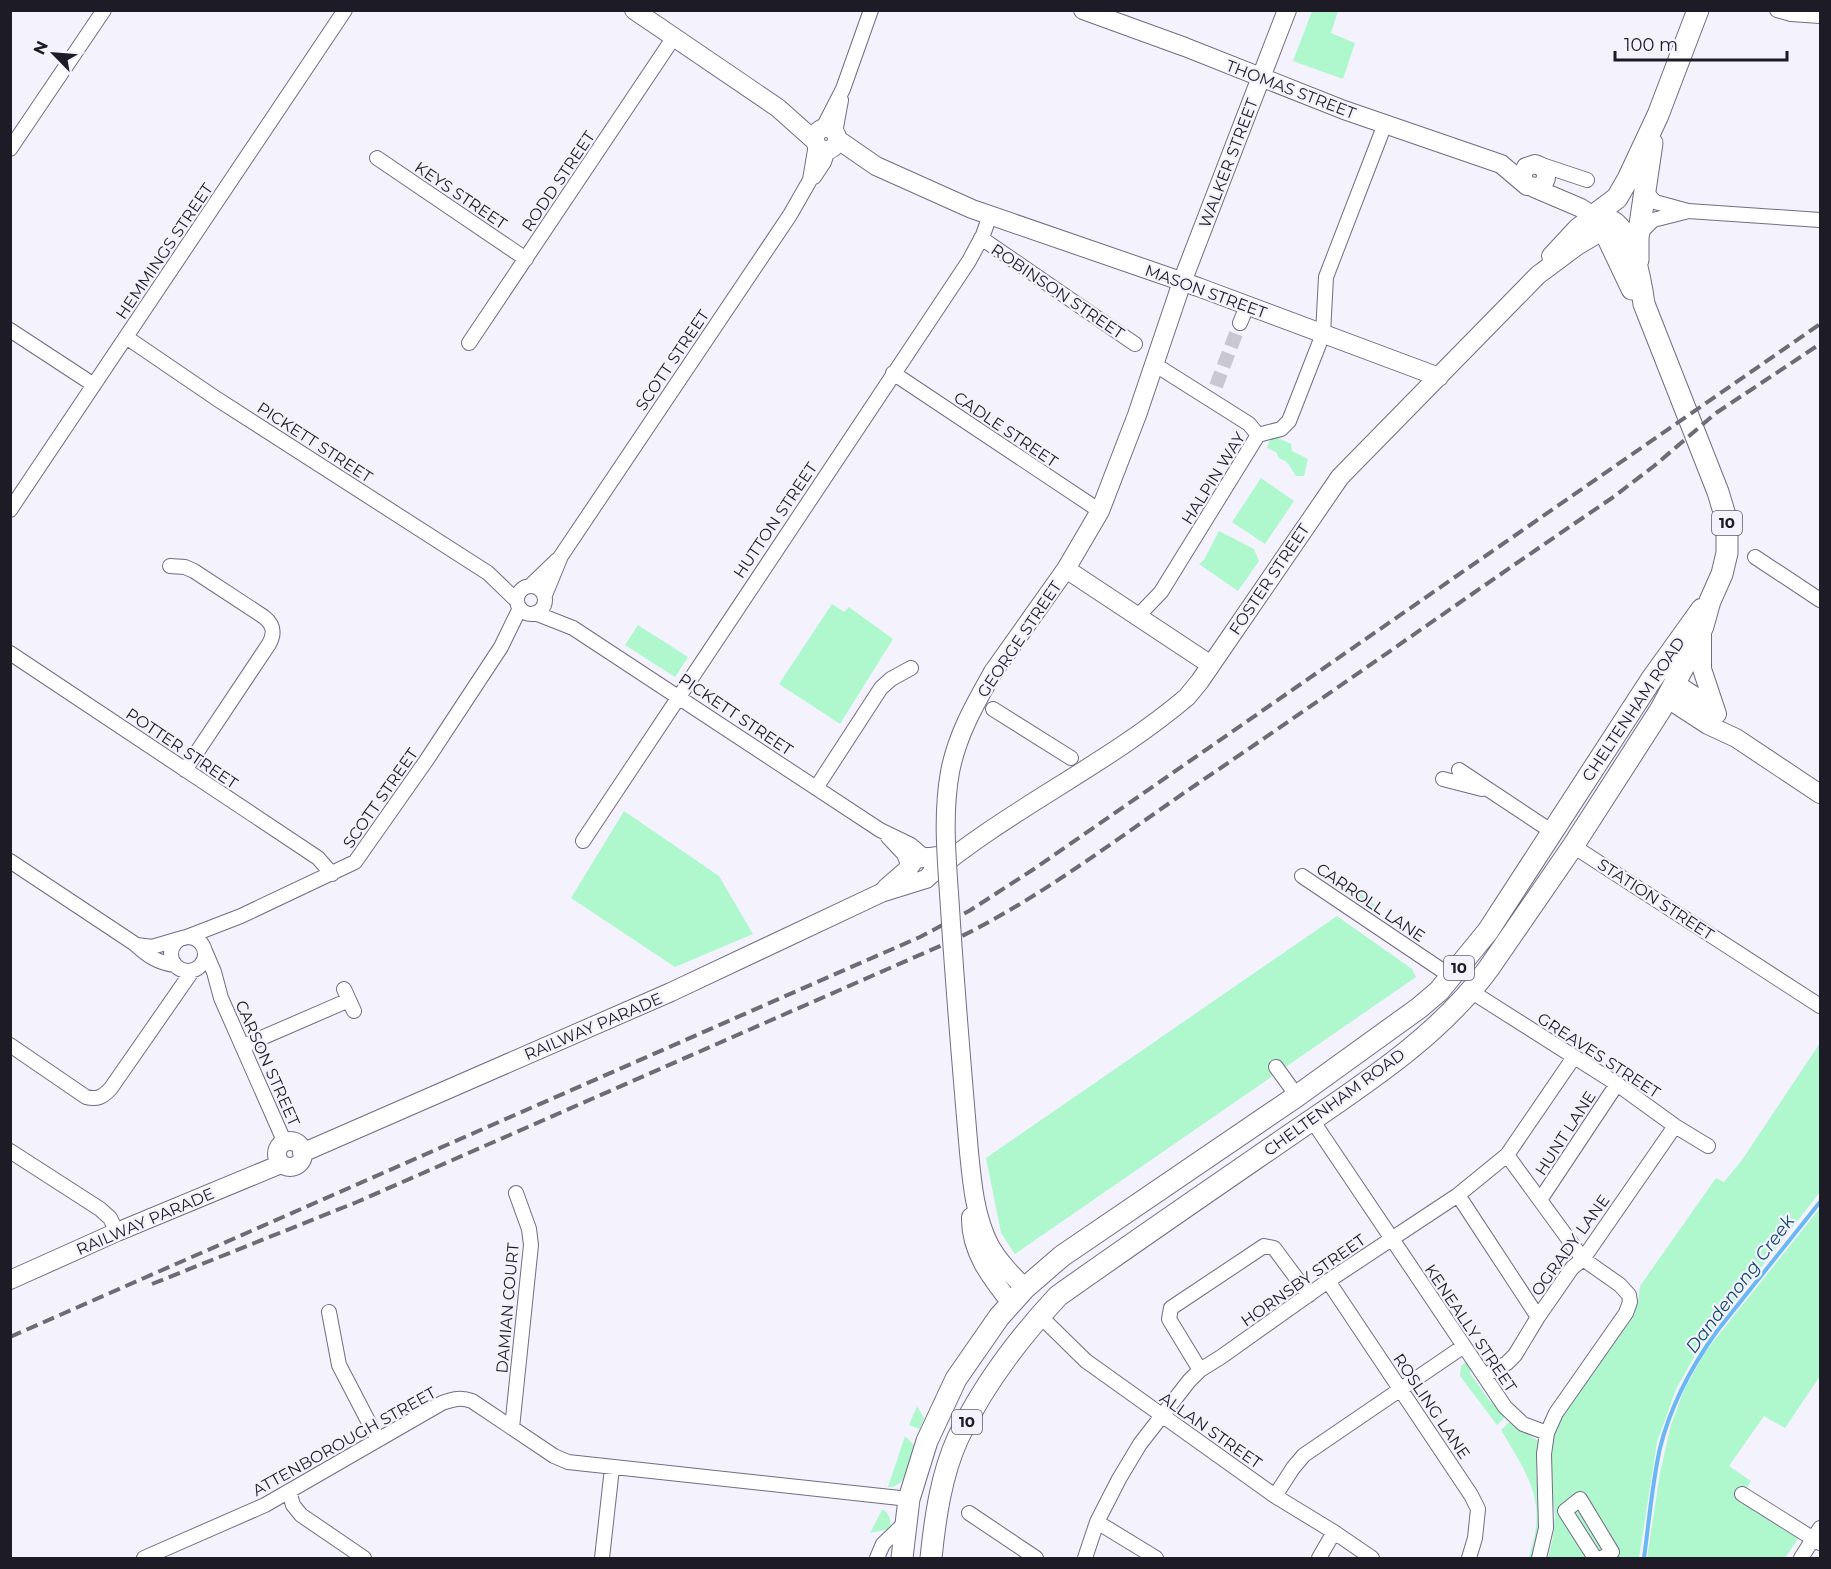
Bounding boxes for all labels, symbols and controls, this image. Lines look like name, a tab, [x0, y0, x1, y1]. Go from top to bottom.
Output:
north arrow	[24, 24, 84, 84]
scale bar	[1615, 24, 1788, 62]
text: 100 m	[1624, 34, 1678, 56]
text: N	[30, 38, 52, 58]
street label: THOMAS STREET	[1223, 56, 1359, 123]
street label: WALKER STREET	[1195, 95, 1262, 231]
street label: RODD STREET	[518, 127, 599, 235]
street label: KEYS STREET	[411, 158, 511, 234]
street label: HEMMINGS STREET	[112, 179, 217, 323]
street label: ROBINSON STREET	[988, 240, 1129, 343]
street label: MASON STREET	[1142, 261, 1270, 323]
street label: SCOTT STREET	[632, 306, 714, 414]
street label: CADLE STREET	[950, 388, 1062, 472]
street label: PICKETT STREET	[254, 398, 376, 487]
street label: HALPIN WAY	[1177, 428, 1250, 528]
street label: HUTTON STREET	[730, 458, 822, 582]
road number: 10	[1712, 511, 1742, 535]
street label: FOSTER STREET	[1225, 520, 1314, 638]
street label: GEORGE STREET	[973, 577, 1066, 701]
street label: CHELTENHAM ROAD	[1578, 634, 1689, 785]
street label: PICKETT STREET	[675, 669, 797, 760]
street label: POTTER STREET	[122, 704, 242, 793]
street label: SCOTT STREET	[339, 744, 422, 852]
street label: STATION STREET	[1594, 855, 1718, 945]
street label: CARROLL LANE	[1313, 859, 1429, 946]
road number: 10	[1444, 956, 1474, 980]
street label: RAILWAY PARADE	[521, 989, 665, 1064]
street label: CARSON STREET	[231, 997, 304, 1130]
street label: GREAVES STREET	[1534, 1009, 1664, 1103]
street label: CHELTENHAM ROAD	[1260, 1045, 1408, 1160]
street label: HUNT LANE	[1531, 1088, 1600, 1179]
street label: RAILWAY PARADE	[73, 1184, 217, 1259]
street label: OGRADY LANE	[1527, 1191, 1614, 1300]
water label: Dandenong Creek	[1681, 1210, 1800, 1357]
street label: HORNSBY STREET	[1237, 1230, 1370, 1331]
street label: DAMIAN COURT	[492, 1241, 523, 1374]
street label: KENEALLY STREET	[1421, 1261, 1521, 1397]
street label: ROSLING LANE	[1389, 1350, 1474, 1463]
street label: ATTENBOROUGH STREET	[249, 1383, 440, 1500]
street label: ALLAN STREET	[1156, 1388, 1266, 1473]
road number: 10	[952, 1410, 982, 1434]

